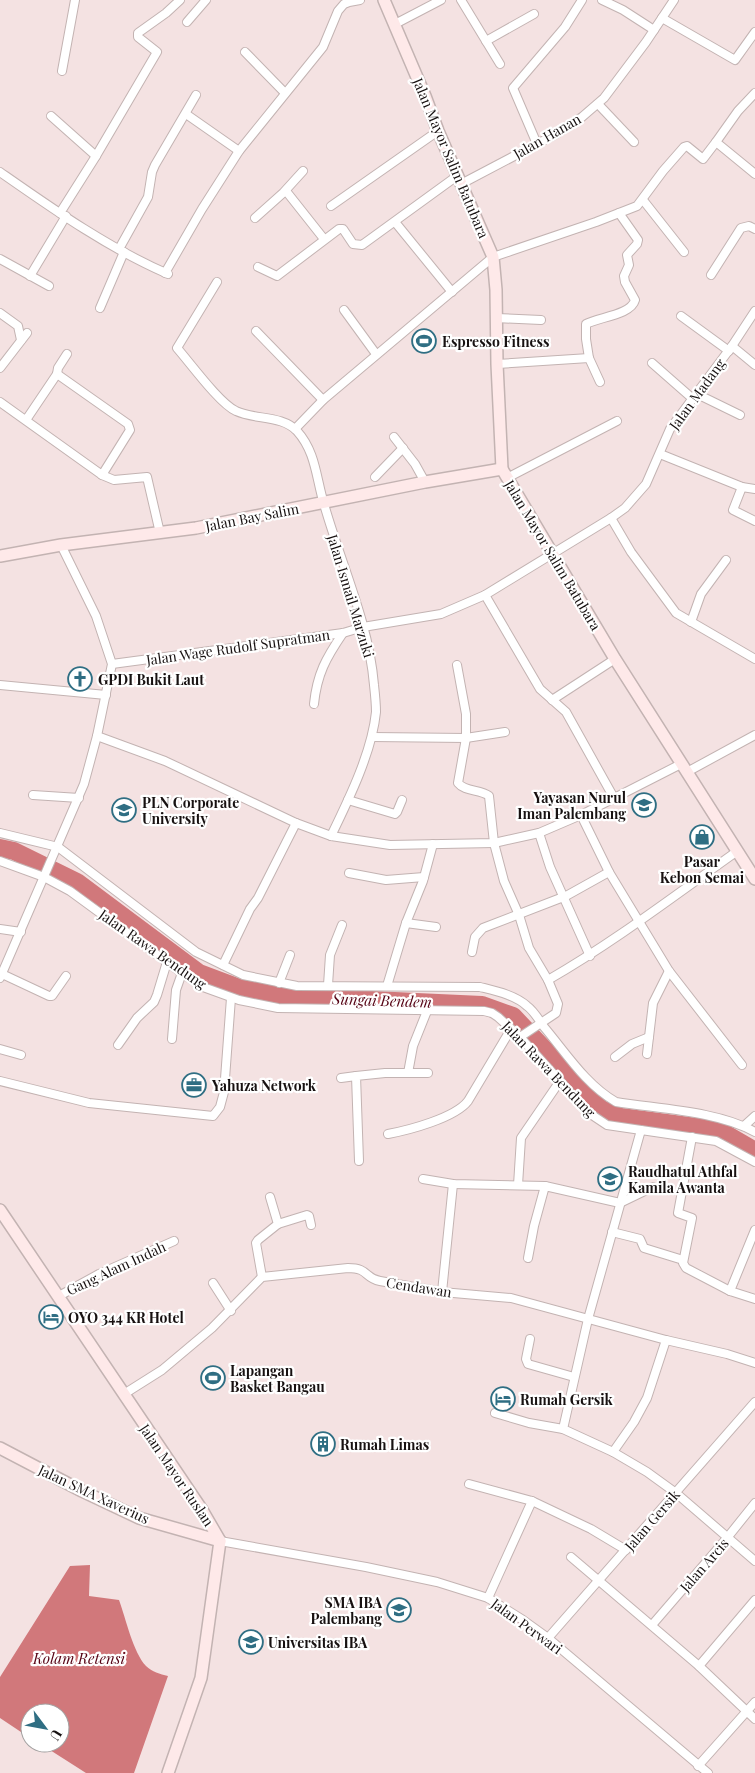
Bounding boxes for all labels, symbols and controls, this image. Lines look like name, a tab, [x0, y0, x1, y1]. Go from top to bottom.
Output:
street label: Jalan Mayor Salim Batubara	[408, 74, 493, 241]
street label: Jalan Hanan	[509, 109, 585, 164]
sports icon: Espresso Fitness	[411, 328, 437, 354]
place label: Espresso Fitness	[442, 332, 549, 351]
street label: Jalan Madang	[664, 354, 730, 434]
street label: Jalan Mayor Salim Batubara	[500, 475, 606, 634]
street label: Jalan Bay Salim	[203, 499, 301, 536]
street label: Jalan Ismail Marzuki	[323, 531, 379, 660]
street label: Jalan Wage Rudolf Supratman	[144, 625, 332, 669]
church icon: GPDI Bukit Laut	[67, 666, 93, 692]
place label: GPDI Bukit Laut	[98, 670, 204, 689]
place label: Yayasan Nurul Iman Palembang	[517, 788, 627, 823]
school or university icon: Yayasan Nurul Iman Palembang	[631, 792, 657, 818]
place label: PLN Corporate University	[142, 793, 239, 828]
school or university icon: PLN Corporate University	[111, 797, 137, 823]
shop icon: Pasar Kebon Semai	[689, 824, 715, 850]
place label: Pasar Kebon Semai	[660, 852, 745, 887]
street label: Jalan Rawa Bendung	[95, 904, 211, 994]
water label: Sungai Bendem	[331, 988, 432, 1012]
street label: Jalan Rawa Bendung	[497, 1016, 600, 1122]
office icon: Yahuza Network	[181, 1072, 207, 1098]
place label: Yahuza Network	[211, 1076, 317, 1095]
place label: Raudhatul Athfal Kamila Awanta	[628, 1162, 738, 1197]
school or university icon: Raudhatul Athfal Kamila Awanta	[597, 1166, 623, 1192]
street label: Gang Alam Indah	[63, 1236, 169, 1299]
street label: Cendawan	[385, 1272, 454, 1302]
hotel icon: OYO 344 KR Hotel	[38, 1304, 64, 1330]
place label: OYO 344 KR Hotel	[68, 1308, 184, 1327]
place label: Lapangan Basket Bangau	[230, 1361, 325, 1396]
sports icon: Lapangan Basket Bangau	[200, 1365, 226, 1391]
hotel icon: Rumah Gersik	[490, 1386, 516, 1412]
place label: Rumah Gersik	[520, 1390, 614, 1409]
street label: Jalan Mayor Ruslan	[135, 1419, 219, 1531]
building icon: Rumah Limas	[310, 1431, 336, 1457]
place label: Rumah Limas	[340, 1435, 429, 1454]
street label: Jalan SMA Xaverius	[35, 1460, 152, 1528]
street label: Jalan Gersik	[619, 1485, 684, 1555]
street label: Jalan Arcis	[675, 1534, 733, 1597]
place label: SMA IBA Palembang	[310, 1593, 383, 1628]
street label: Jalan Perwari	[487, 1593, 566, 1658]
school or university icon: SMA IBA Palembang	[386, 1597, 412, 1623]
school or university icon: Universitas IBA	[238, 1629, 264, 1655]
place label: Universitas IBA	[268, 1633, 368, 1652]
water label: Kolam Retensi	[32, 1648, 125, 1668]
north arrow	[20, 1703, 70, 1753]
text: U	[46, 1726, 67, 1745]

